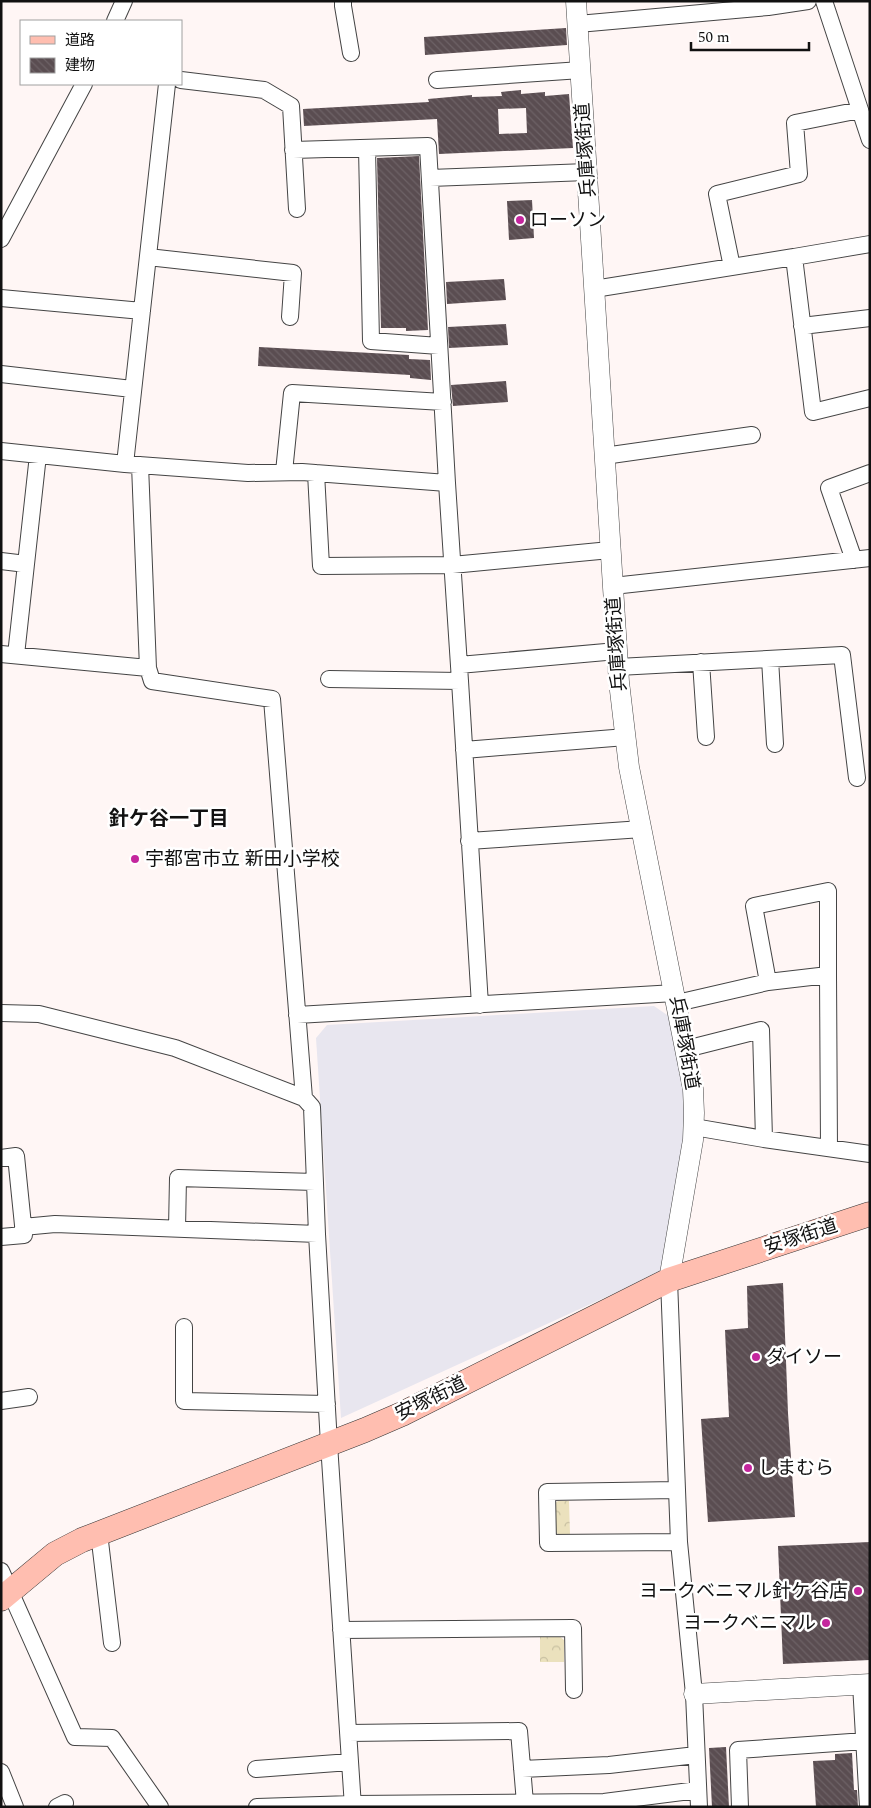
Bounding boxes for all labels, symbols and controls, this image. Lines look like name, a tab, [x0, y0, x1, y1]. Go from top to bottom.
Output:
legend	[20, 20, 182, 85]
scale bar	[691, 20, 808, 52]
text: 50 m	[698, 26, 730, 49]
text: 道路	[65, 29, 95, 52]
text: 建物	[65, 54, 95, 77]
street label: 兵庫塚街道	[568, 102, 604, 198]
place label: ローソン	[530, 206, 606, 235]
marker: ローソン	[514, 214, 526, 226]
street label: 兵庫塚街道	[599, 596, 635, 692]
district label: 針ケ谷一丁目	[109, 804, 229, 834]
place label: 宇都宮市立 新田小学校	[145, 845, 340, 874]
marker: 宇都宮市立 新田小学校	[129, 853, 141, 865]
street label: 兵庫塚街道	[661, 994, 707, 1092]
street label: 安塚街道	[760, 1211, 842, 1263]
place label: ダイソー	[766, 1343, 842, 1372]
marker: ダイソー	[750, 1351, 762, 1363]
street label: 安塚街道	[390, 1369, 472, 1429]
place label: しまむら	[758, 1454, 834, 1483]
marker: しまむら	[742, 1462, 754, 1474]
place label: ヨークベニマル針ケ谷店	[639, 1577, 848, 1606]
marker: ヨークベニマル針ケ谷店	[852, 1585, 864, 1597]
place label: ヨークベニマル	[683, 1609, 816, 1638]
marker: ヨークベニマル	[820, 1617, 832, 1629]

